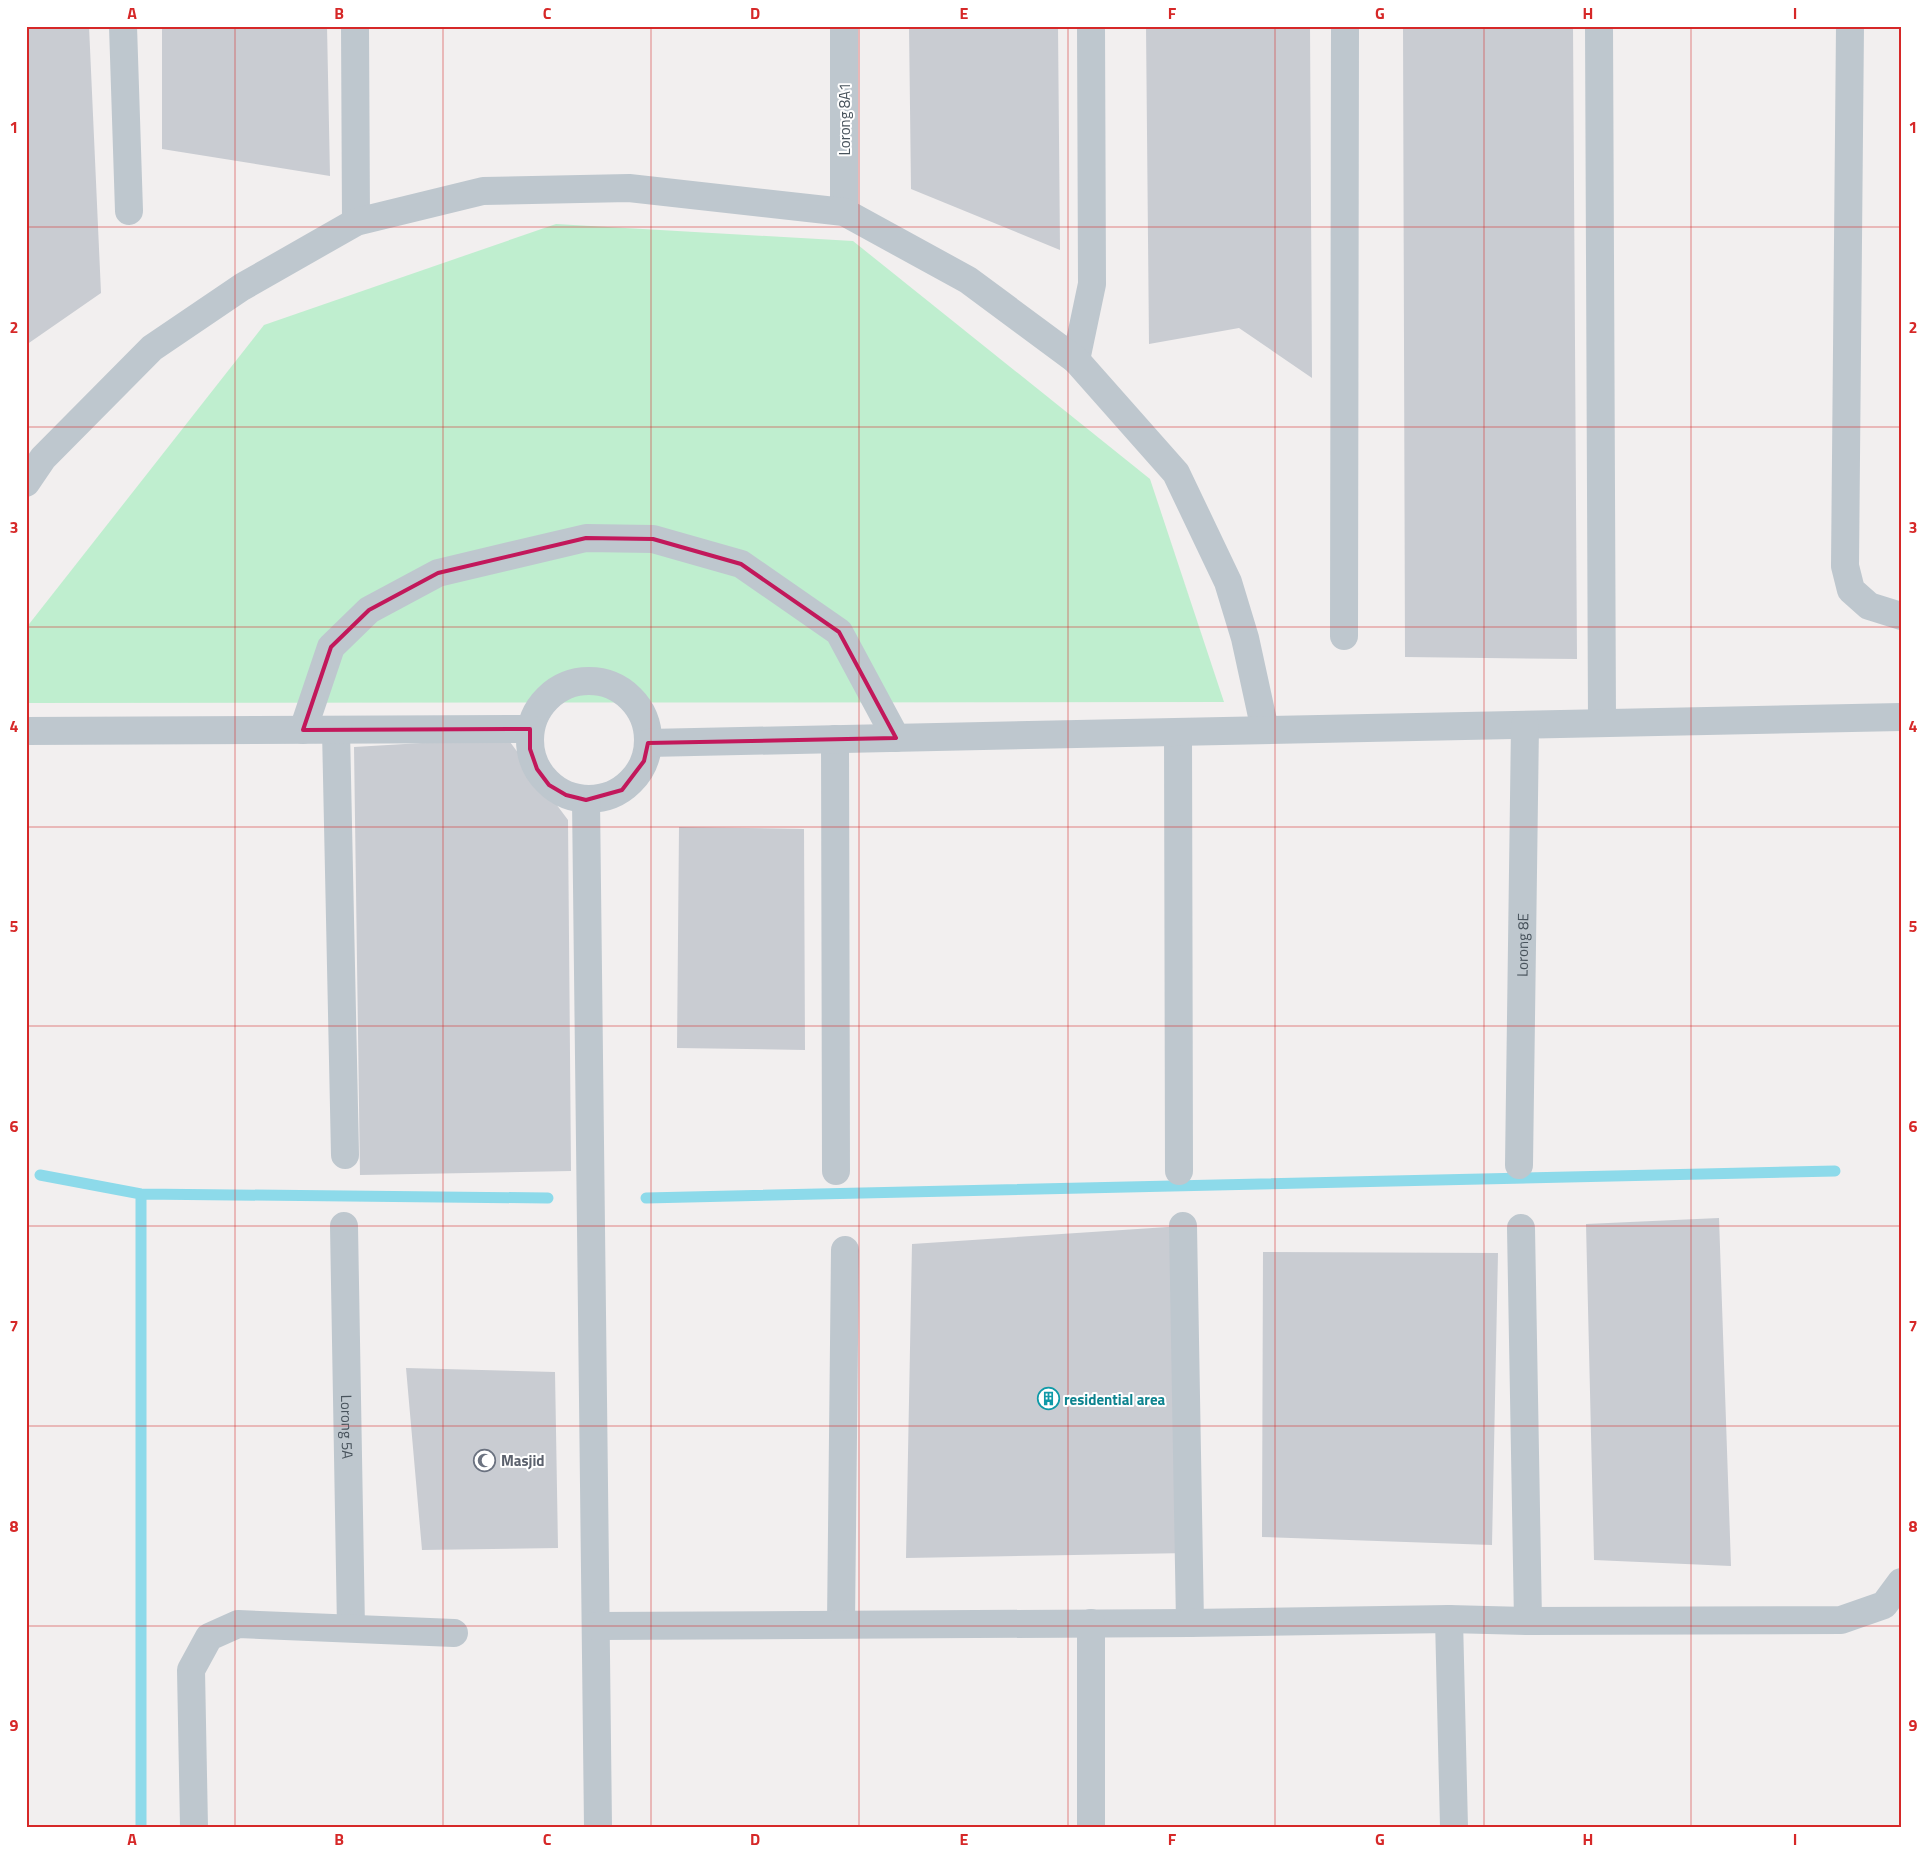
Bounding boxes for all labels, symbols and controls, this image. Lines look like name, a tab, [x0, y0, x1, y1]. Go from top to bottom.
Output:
text: A	[127, 1, 137, 25]
text: B	[334, 1, 344, 25]
text: C	[543, 1, 552, 25]
text: D	[750, 1, 760, 25]
text: E	[960, 1, 969, 25]
text: F	[1168, 1, 1177, 25]
text: G	[1375, 1, 1385, 25]
text: H	[1583, 1, 1593, 25]
text: I	[1793, 1, 1797, 25]
street label: Lorong 8A1	[833, 83, 856, 155]
text: 1	[10, 115, 18, 139]
text: 1	[1909, 115, 1917, 139]
text: 2	[10, 315, 18, 339]
text: 2	[1909, 315, 1917, 339]
text: 3	[10, 515, 18, 539]
text: 3	[1909, 515, 1917, 539]
text: 4	[10, 714, 19, 738]
text: 4	[1909, 714, 1918, 738]
street label: Lorong 8E	[1510, 913, 1534, 977]
text: 5	[10, 914, 19, 938]
text: 5	[1909, 914, 1918, 938]
text: 6	[10, 1114, 19, 1138]
text: 6	[1909, 1114, 1918, 1138]
text: 7	[10, 1314, 18, 1338]
text: 7	[1909, 1314, 1917, 1338]
building icon: residential area	[1036, 1387, 1060, 1411]
place label: residential area	[1064, 1388, 1166, 1411]
street label: Lorong 5A	[335, 1395, 360, 1459]
mosque icon: Masjid	[473, 1448, 497, 1472]
place label: Masjid	[501, 1449, 545, 1472]
text: 8	[10, 1514, 19, 1538]
text: 8	[1909, 1514, 1918, 1538]
text: 9	[10, 1713, 19, 1737]
text: 9	[1909, 1713, 1918, 1737]
text: A	[127, 1827, 137, 1851]
text: B	[334, 1827, 344, 1851]
text: C	[543, 1827, 552, 1851]
text: D	[750, 1827, 760, 1851]
text: E	[960, 1827, 969, 1851]
text: F	[1168, 1827, 1177, 1851]
text: G	[1375, 1827, 1385, 1851]
text: H	[1583, 1827, 1593, 1851]
text: I	[1793, 1827, 1797, 1851]

